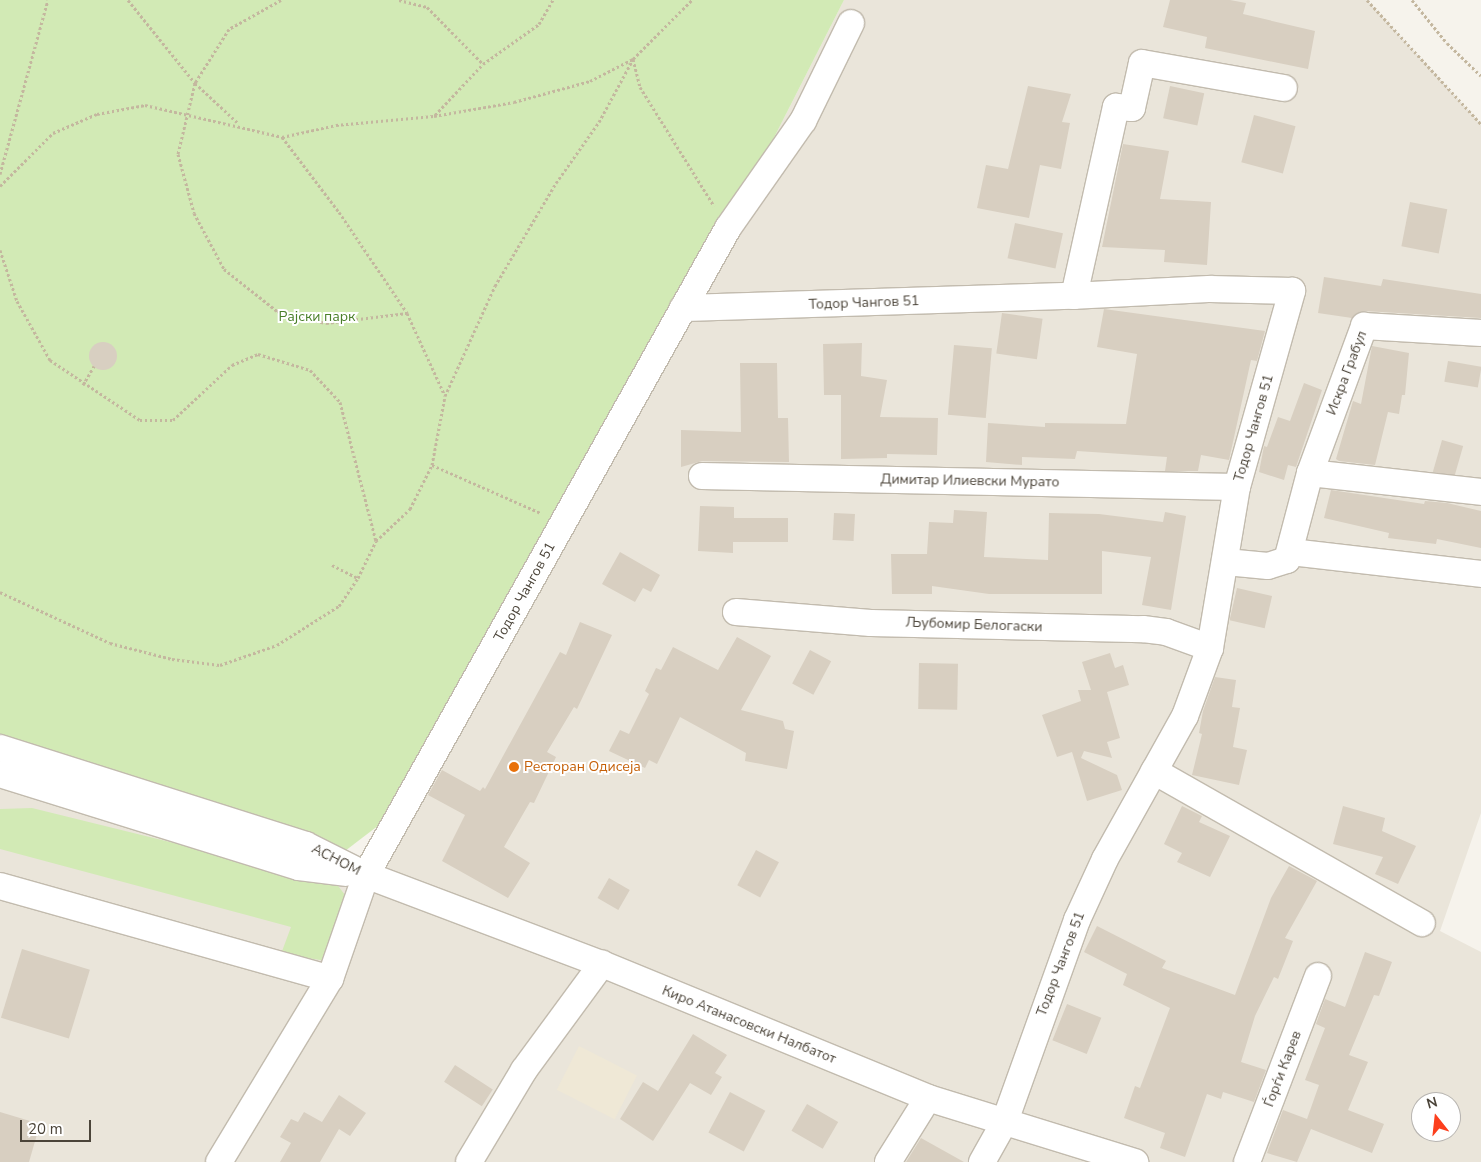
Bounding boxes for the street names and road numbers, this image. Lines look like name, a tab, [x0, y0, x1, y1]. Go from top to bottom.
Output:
street label: Тодор Чангов 51	[808, 293, 920, 313]
street label: Искра Грабул	[1323, 328, 1371, 418]
street label: Тодор Чангов 51	[1231, 372, 1277, 484]
street label: Димитар Илиевски Мурато	[880, 471, 1060, 491]
street label: Тодор Чангов 51	[491, 540, 559, 644]
street label: Љубомир Белогаски	[905, 614, 1043, 636]
street label: АСНОМ	[309, 841, 363, 879]
street label: Тодор Чангов 51	[1033, 909, 1089, 1019]
street label: Киро Атанасовски Налбатот	[659, 982, 839, 1068]
street label: Ѓорѓи Карев	[1261, 1029, 1305, 1109]

